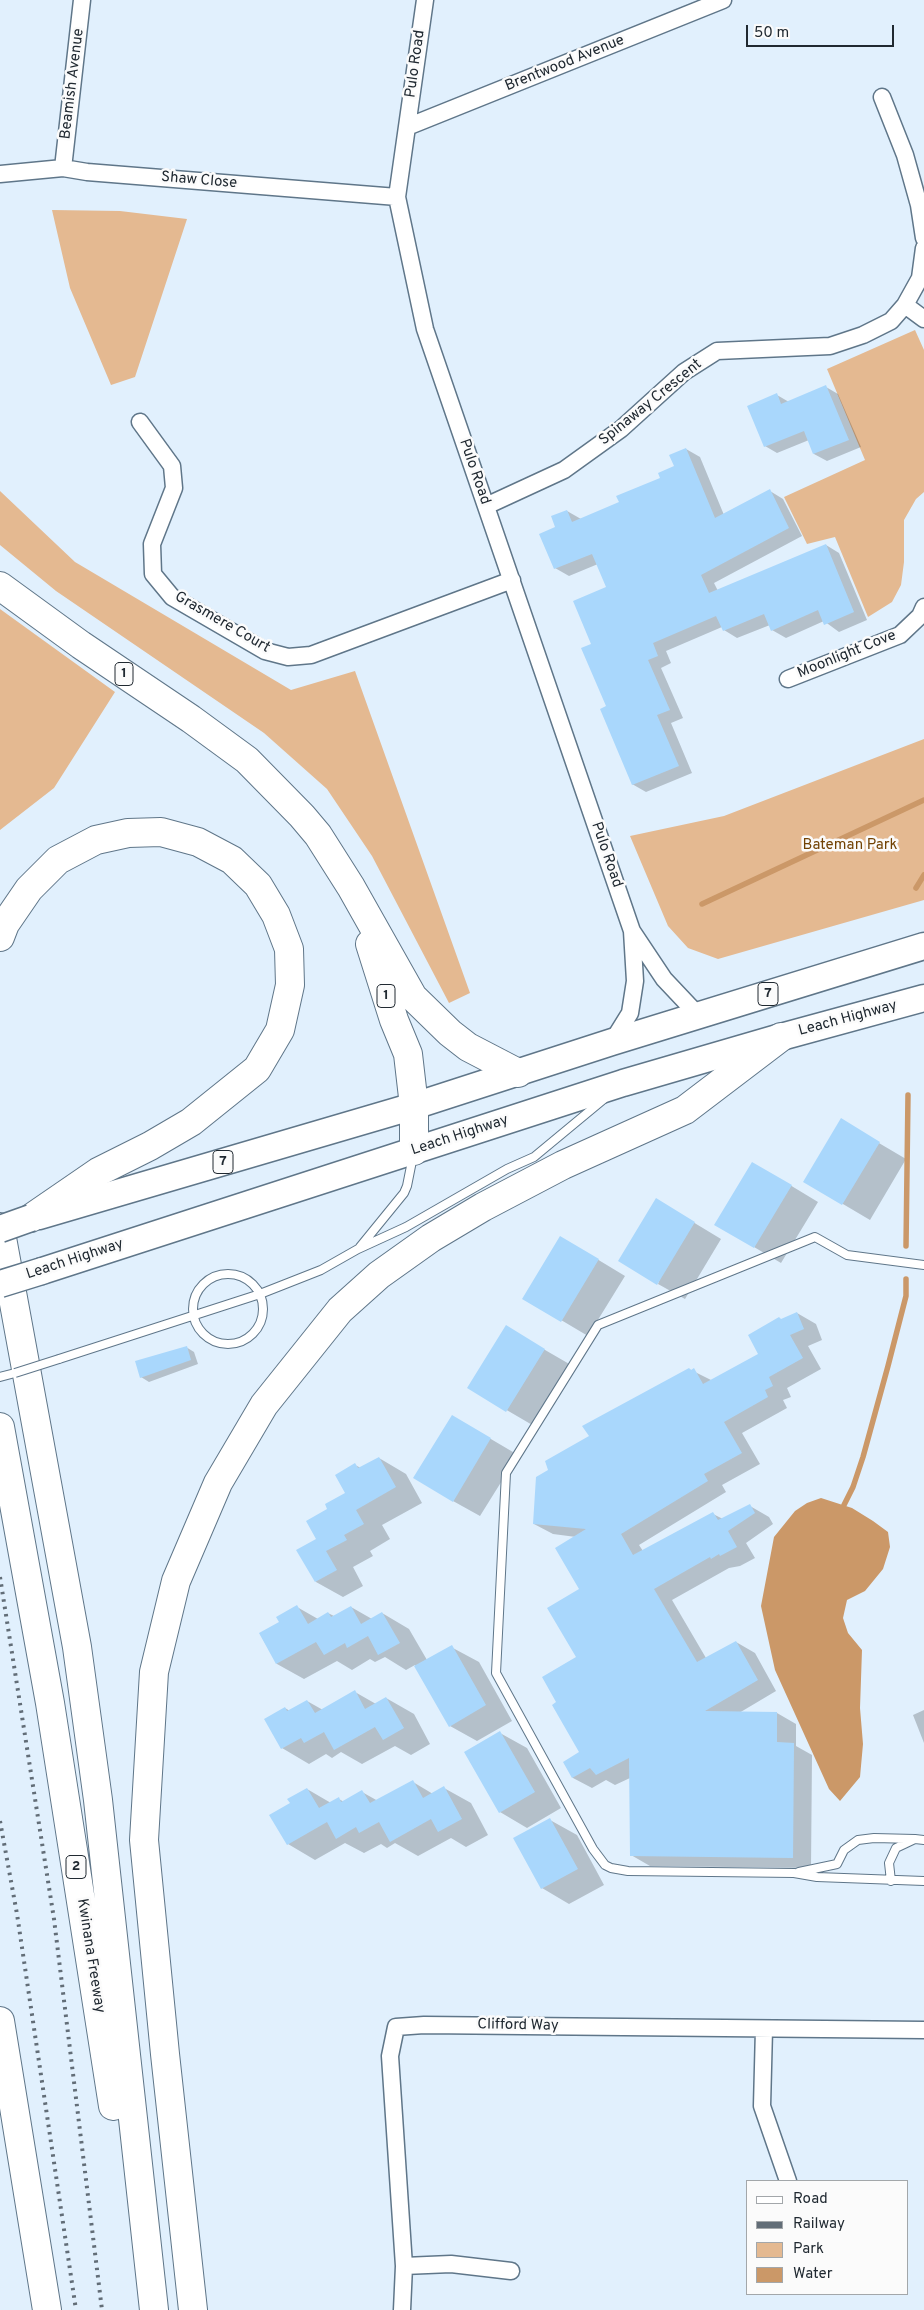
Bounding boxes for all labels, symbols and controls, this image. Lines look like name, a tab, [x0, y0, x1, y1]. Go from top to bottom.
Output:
scale bar	[749, 15, 896, 47]
text: 50 m	[754, 24, 789, 43]
street label: Beamish Avenue	[57, 27, 89, 141]
street label: Pulo Road	[402, 29, 430, 99]
street label: Brentwood Avenue	[503, 32, 627, 96]
street label: Shaw Close	[160, 169, 238, 193]
street label: Spinaway Crescent	[596, 356, 706, 450]
street label: Pulo Road	[454, 437, 494, 507]
street label: Grasmere Court	[171, 588, 273, 658]
street label: Moonlight Cove	[795, 627, 899, 683]
road number: 1	[115, 662, 133, 686]
street label: Pulo Road	[586, 820, 626, 890]
park label: Bateman Park	[802, 837, 898, 855]
road number: 7	[758, 982, 778, 1006]
road number: 1	[377, 984, 395, 1008]
street label: Leach Highway	[797, 997, 899, 1041]
street label: Leach Highway	[409, 1112, 511, 1160]
road number: 7	[213, 1150, 233, 1174]
street label: Leach Highway	[24, 1236, 126, 1284]
road number: 2	[66, 1855, 86, 1878]
street label: Kwinana Freeway	[72, 1897, 108, 2015]
street label: Clifford Way	[477, 2016, 559, 2036]
legend	[746, 2180, 909, 2295]
text: Road	[793, 2190, 828, 2209]
text: Railway	[793, 2215, 845, 2234]
text: Park	[793, 2240, 824, 2259]
text: Water	[793, 2265, 832, 2284]

